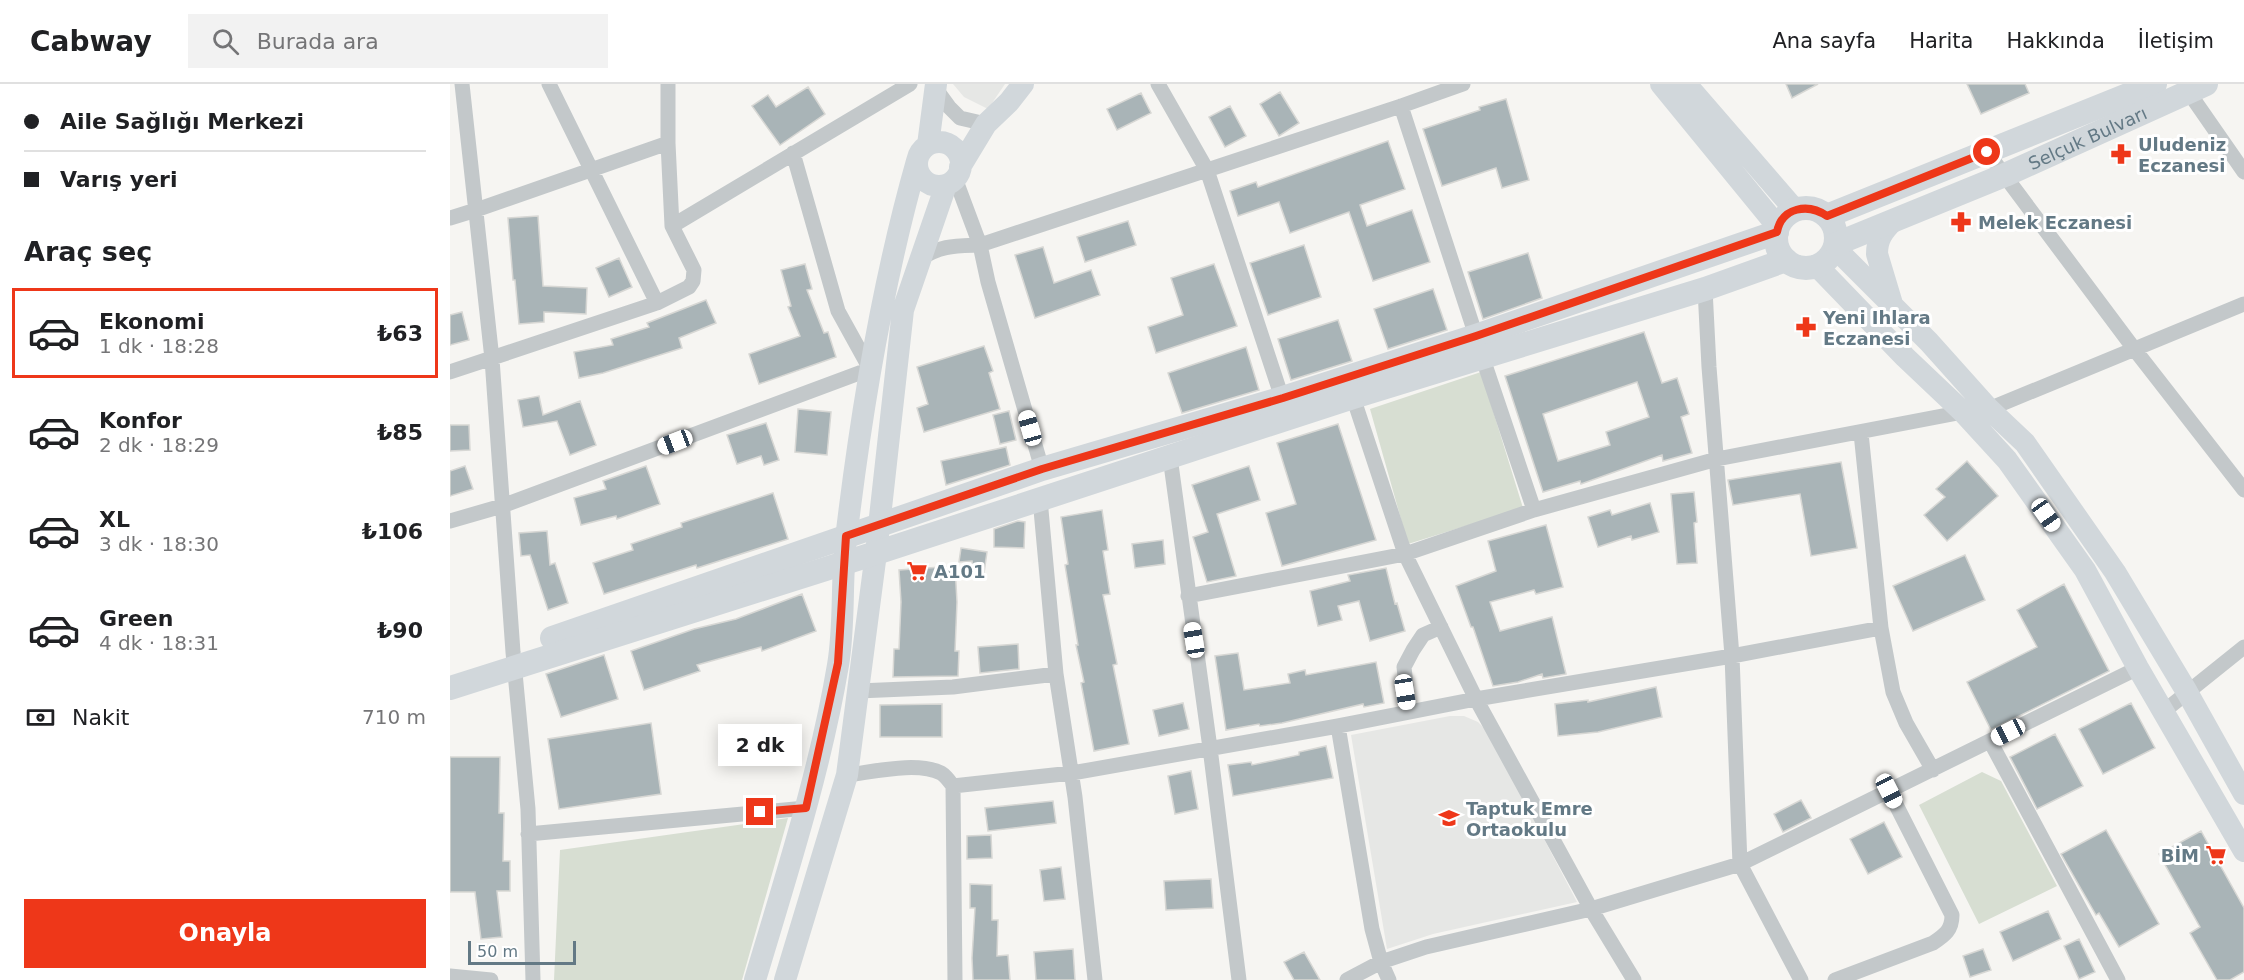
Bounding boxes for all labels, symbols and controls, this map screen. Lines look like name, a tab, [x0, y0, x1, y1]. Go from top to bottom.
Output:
search box	[188, 14, 608, 68]
text: Cabway	[30, 25, 152, 58]
icon: search	[209, 25, 242, 58]
text: Burada ara	[257, 29, 379, 54]
text: Ana sayfa	[1772, 29, 1876, 53]
text: Harita	[1909, 29, 1973, 53]
text: Hakkında	[2006, 29, 2105, 53]
text: İletişim	[2138, 29, 2214, 53]
street label: Selçuk Bulvarı	[2025, 102, 2150, 174]
text: Aile Sağlığı Merkezi	[60, 109, 304, 134]
place label: Uludeniz Eczanesi	[2138, 134, 2226, 176]
route start	[1973, 138, 2000, 165]
pharmacy icon: Uludeniz Eczanesi	[2109, 142, 2133, 166]
text: Varış yeri	[60, 167, 177, 192]
pharmacy icon: Melek Eczanesi	[1949, 210, 1973, 234]
place label: Melek Eczanesi	[1978, 212, 2132, 233]
text: Araç seç	[24, 236, 152, 267]
icon: car	[27, 306, 81, 360]
place label: Yeni Ihlara Eczanesi	[1822, 307, 1931, 349]
text: Ekonomi	[99, 309, 204, 334]
pharmacy icon: Yeni Ihlara Eczanesi	[1794, 315, 1818, 339]
text: ₺63	[377, 321, 423, 346]
text: 1 dk · 18:28	[99, 334, 219, 358]
icon: car	[27, 405, 81, 459]
text: Konfor	[99, 408, 182, 433]
car	[1016, 408, 1044, 448]
text: ₺85	[377, 420, 423, 445]
car	[655, 427, 695, 457]
text: 2 dk · 18:29	[99, 433, 219, 457]
car	[2028, 495, 2064, 535]
icon: car	[27, 504, 81, 558]
text: XL	[99, 507, 130, 532]
text: ₺106	[362, 519, 423, 544]
text: 3 dk · 18:30	[99, 532, 219, 556]
supermarket icon: A101	[905, 559, 929, 583]
place label: A101	[934, 561, 986, 582]
icon: car	[27, 603, 81, 657]
text: Green	[99, 606, 173, 631]
text: ₺90	[377, 618, 423, 643]
car	[1182, 621, 1206, 659]
text: 4 dk · 18:31	[99, 631, 219, 655]
car	[1393, 673, 1417, 711]
icon: cash	[24, 701, 57, 734]
text: Nakit	[72, 705, 129, 730]
text: 710 m	[362, 705, 426, 729]
car	[1988, 716, 2028, 748]
callout: 2 dk	[718, 725, 802, 767]
text: 2 dk	[736, 733, 784, 757]
car	[1873, 771, 1905, 811]
route end	[746, 798, 773, 825]
place label: Taptuk Emre Ortaokulu	[1466, 798, 1593, 840]
school or university icon: Taptuk Emre Ortaokulu	[1437, 806, 1461, 830]
supermarket icon: BİM	[2204, 843, 2228, 867]
place label: BİM	[2161, 845, 2199, 866]
button: Onayla	[24, 899, 426, 968]
scale bar	[468, 938, 576, 966]
text: 50 m	[477, 942, 518, 961]

